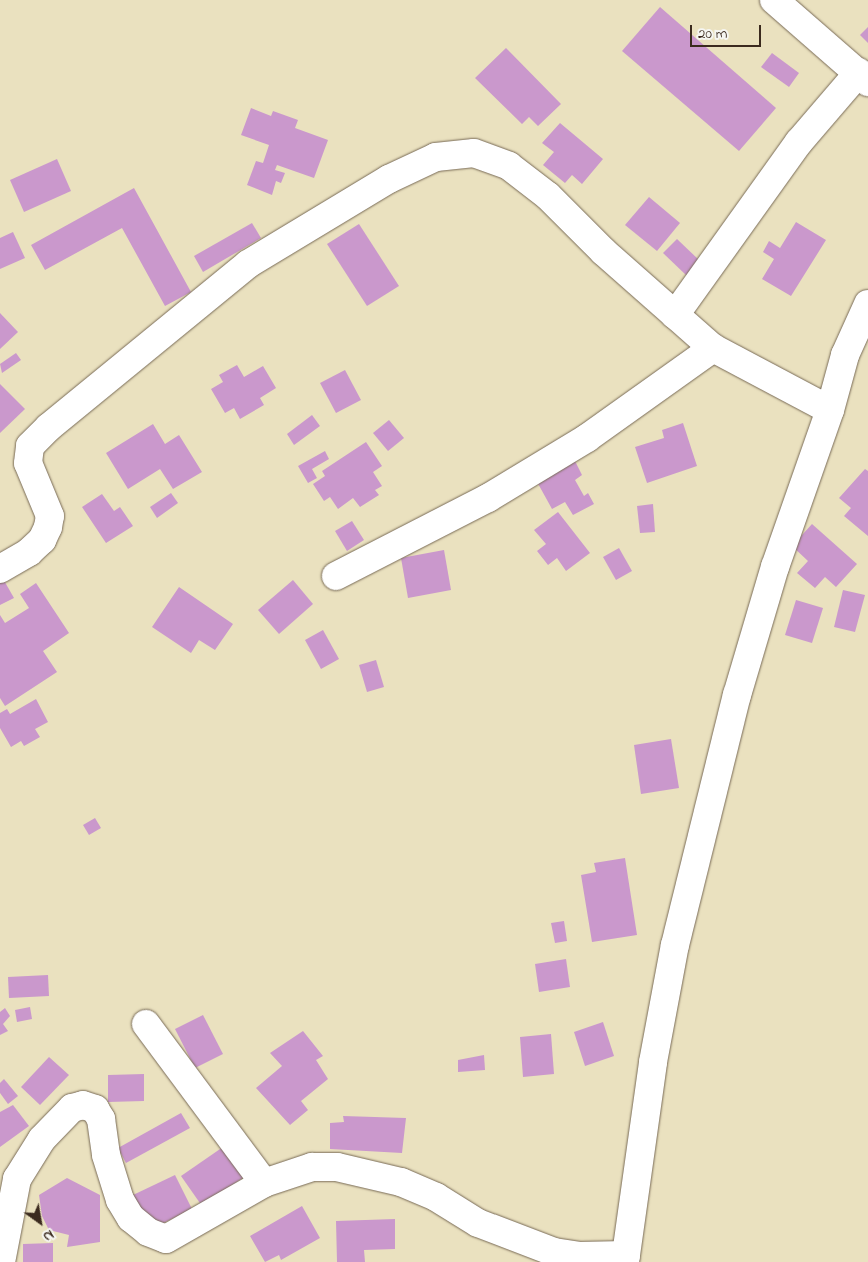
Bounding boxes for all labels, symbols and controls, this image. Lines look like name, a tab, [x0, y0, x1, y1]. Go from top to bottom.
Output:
scale bar	[693, 15, 764, 47]
text: 20 m	[698, 23, 727, 45]
north arrow	[15, 1197, 65, 1247]
text: N	[39, 1224, 58, 1247]

